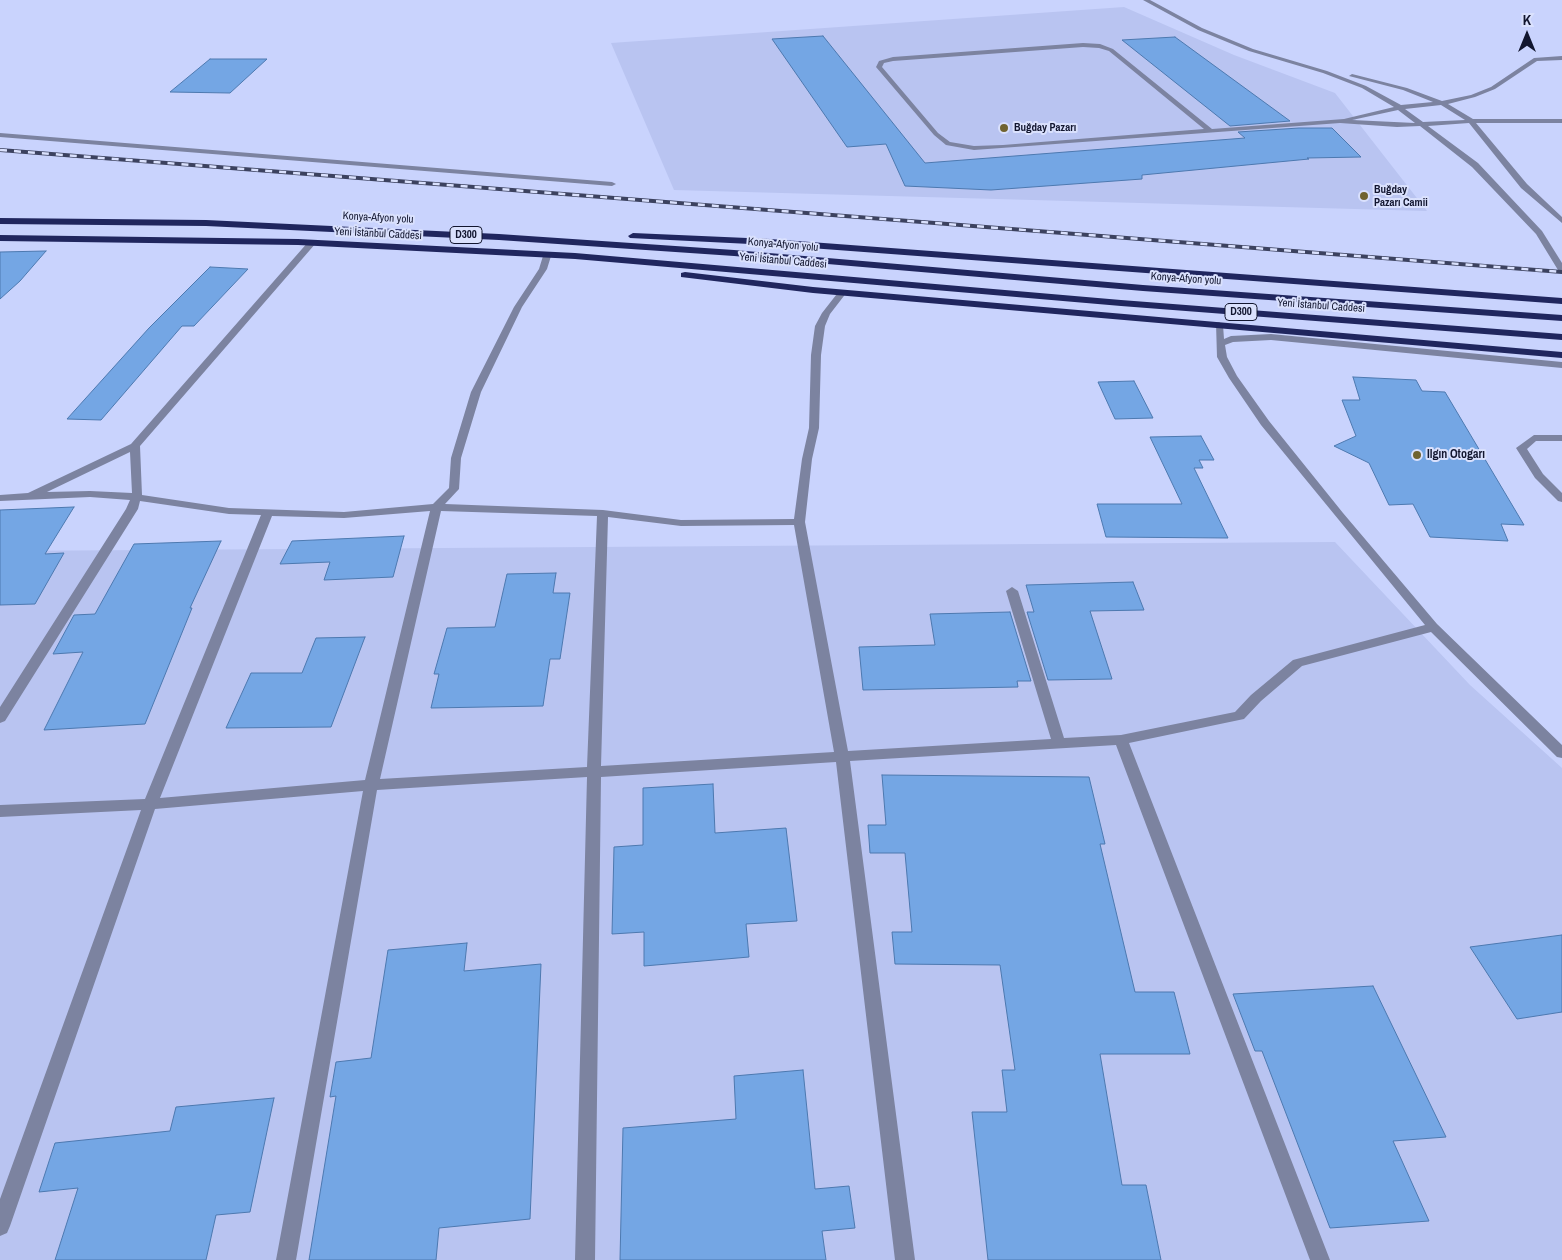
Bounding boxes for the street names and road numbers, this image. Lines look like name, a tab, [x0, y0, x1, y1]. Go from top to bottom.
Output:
street label: Konya-Afyon yolu	[342, 210, 414, 226]
street label: Yeni İstanbul Caddesi	[334, 225, 422, 243]
road number: D300	[450, 226, 482, 244]
street label: Konya-Afyon yolu	[747, 235, 819, 255]
street label: Yeni İstanbul Caddesi	[739, 251, 827, 271]
street label: Konya-Afyon yolu	[1150, 270, 1222, 288]
street label: Yeni İstanbul Caddesi	[1277, 296, 1365, 316]
road number: D300	[1225, 304, 1257, 320]

